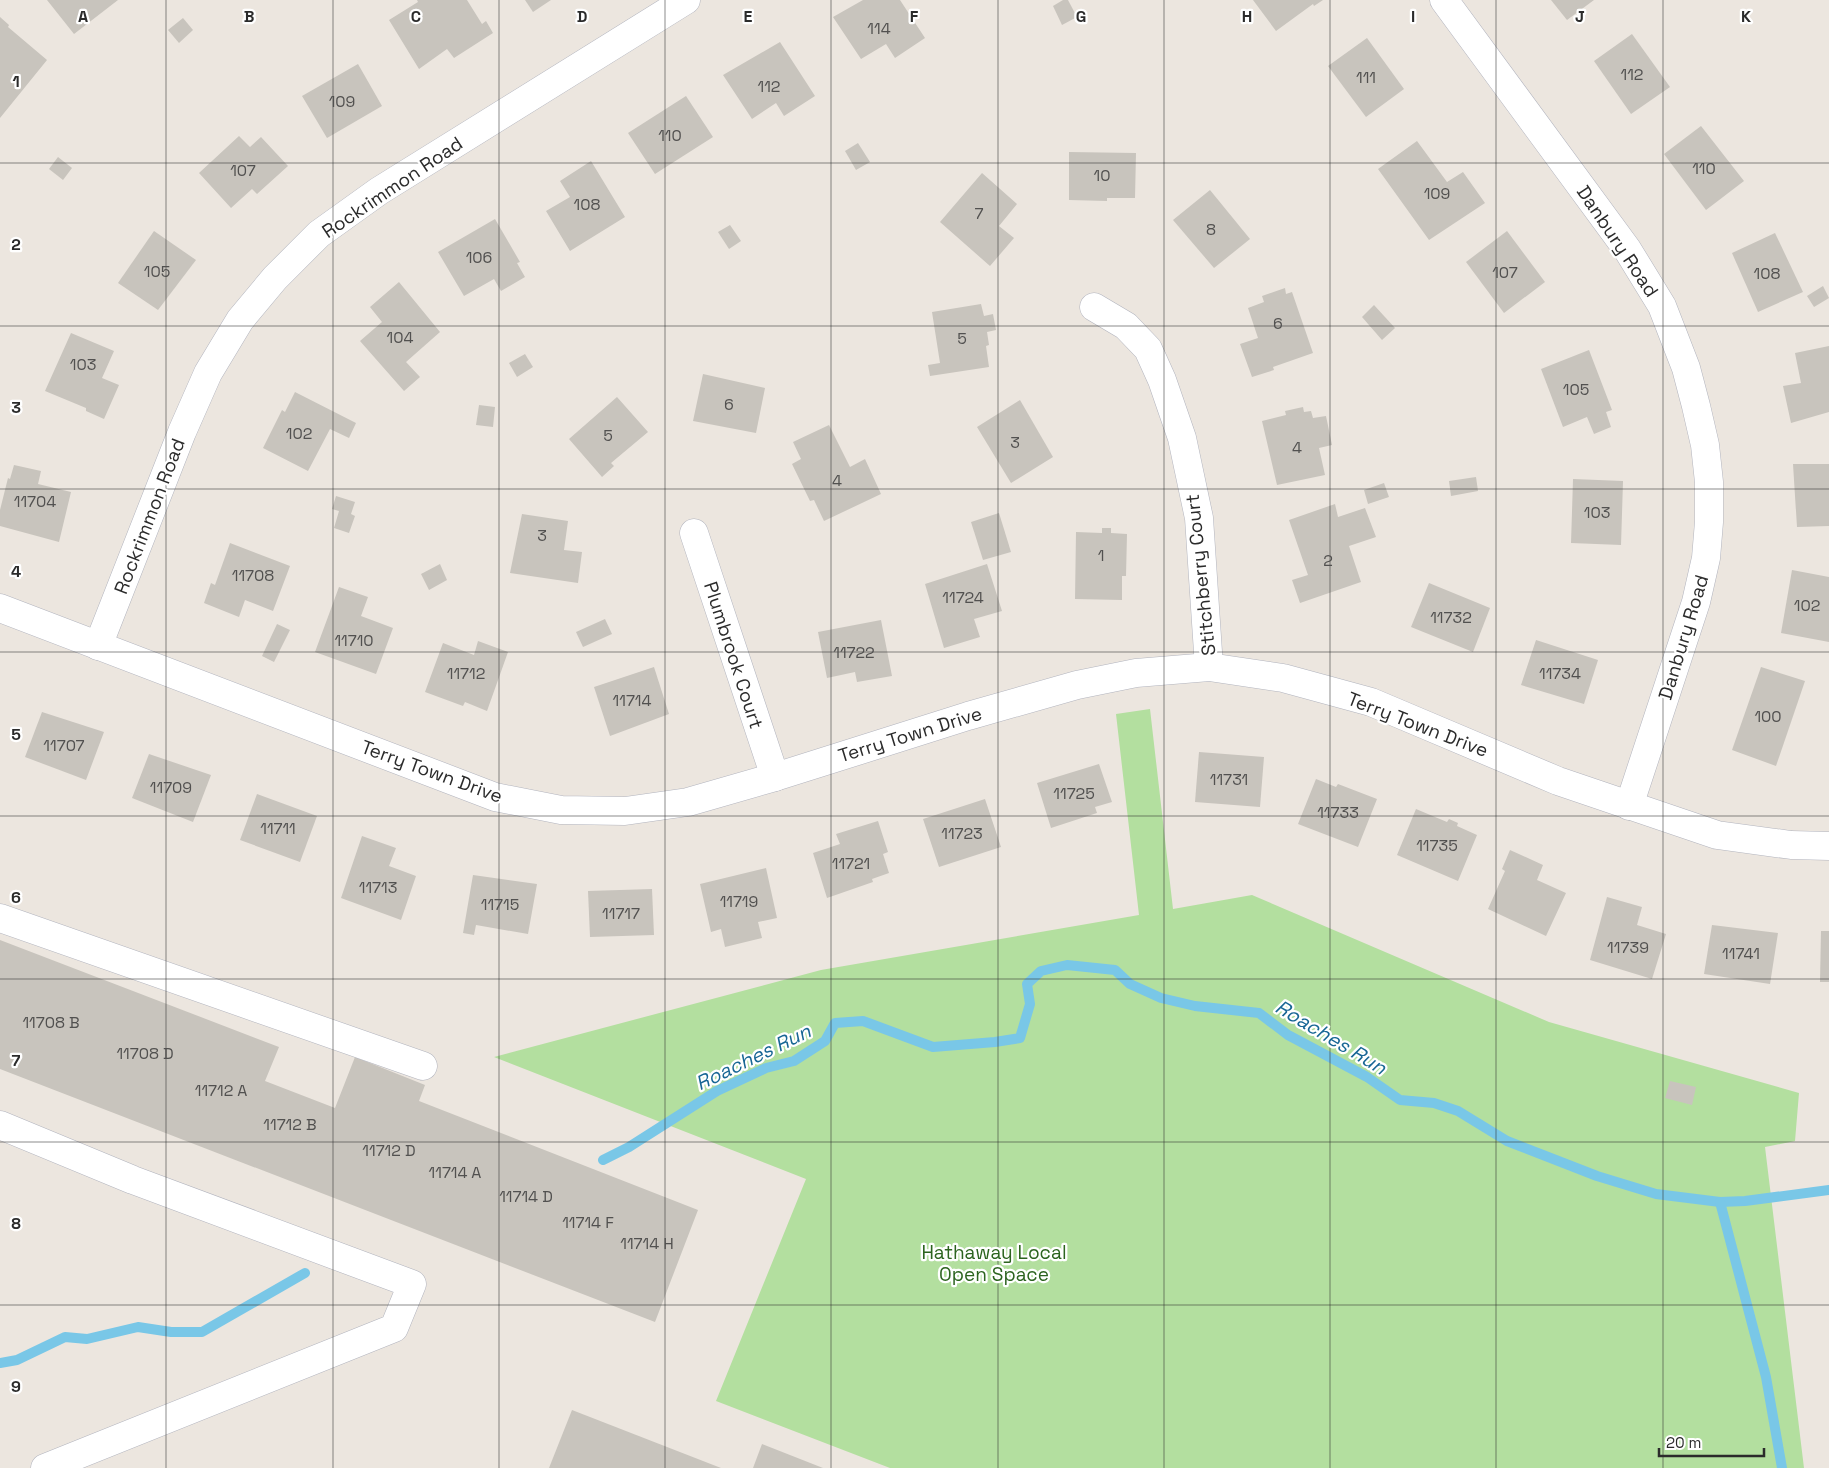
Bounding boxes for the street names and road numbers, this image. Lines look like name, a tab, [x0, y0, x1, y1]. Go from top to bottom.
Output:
street label: Rockrimmon Road	[317, 131, 468, 244]
street label: Danbury Road	[1571, 181, 1664, 302]
street label: Rockrimmon Road	[108, 435, 191, 598]
street label: Stitchberry Court	[1180, 493, 1221, 657]
street label: Danbury Road	[1653, 572, 1714, 703]
street label: Plumbrook Court	[698, 578, 769, 732]
street label: Terry Town Drive	[1344, 686, 1492, 763]
street label: Terry Town Drive	[835, 701, 985, 768]
street label: Terry Town Drive	[358, 734, 506, 809]

